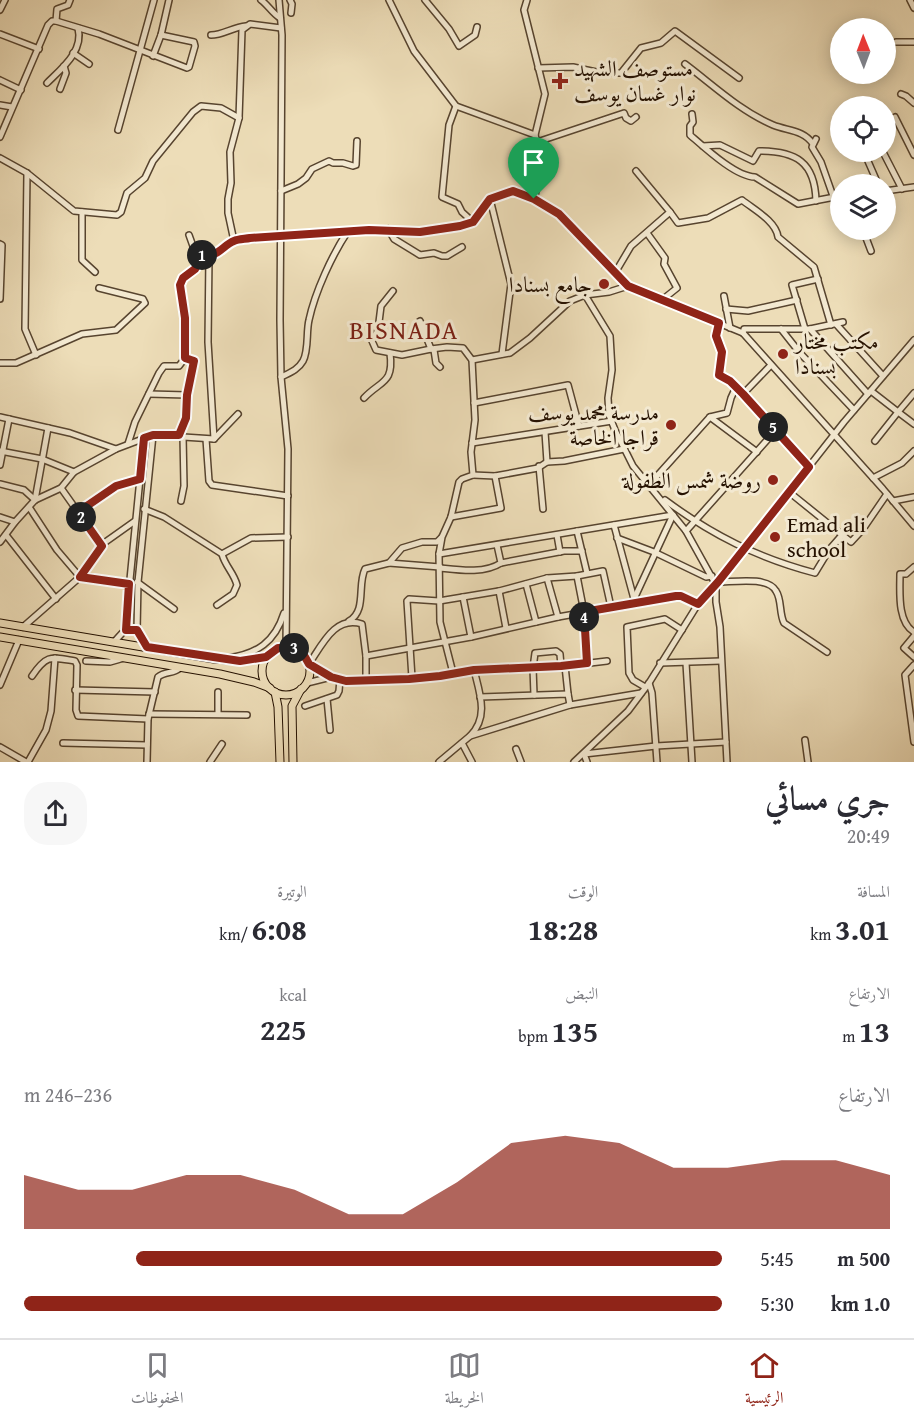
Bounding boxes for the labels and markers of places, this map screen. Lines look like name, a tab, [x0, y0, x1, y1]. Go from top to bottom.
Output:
place label: مستوصف الشهيد نوار غسان يوسف	[574, 52, 696, 109]
marker: مستوصف الشهيد نوار غسان يوسف	[551, 72, 569, 90]
pin	[508, 137, 559, 199]
pin: 1	[187, 240, 217, 270]
place label: جامع بسنادا	[509, 268, 592, 304]
marker: جامع بسنادا	[597, 277, 611, 291]
place label: مكتب مختار بسنادا	[793, 325, 879, 382]
marker: مكتب مختار بسنادا	[776, 347, 790, 361]
place label: مدرسة محمد يوسف قراجا الخاصة	[528, 396, 659, 453]
pin: 5	[758, 412, 788, 442]
marker: مدرسة محمد يوسف قراجا الخاصة	[664, 418, 678, 432]
place label: روضة شمس الطفولة	[621, 464, 761, 496]
marker: روضة شمس الطفولة	[766, 473, 780, 487]
pin: 2	[66, 502, 96, 532]
place label: Emad ali school	[787, 508, 866, 565]
marker: Emad ali school	[768, 530, 782, 544]
pin: 4	[569, 602, 599, 632]
pin: 3	[279, 633, 309, 663]

